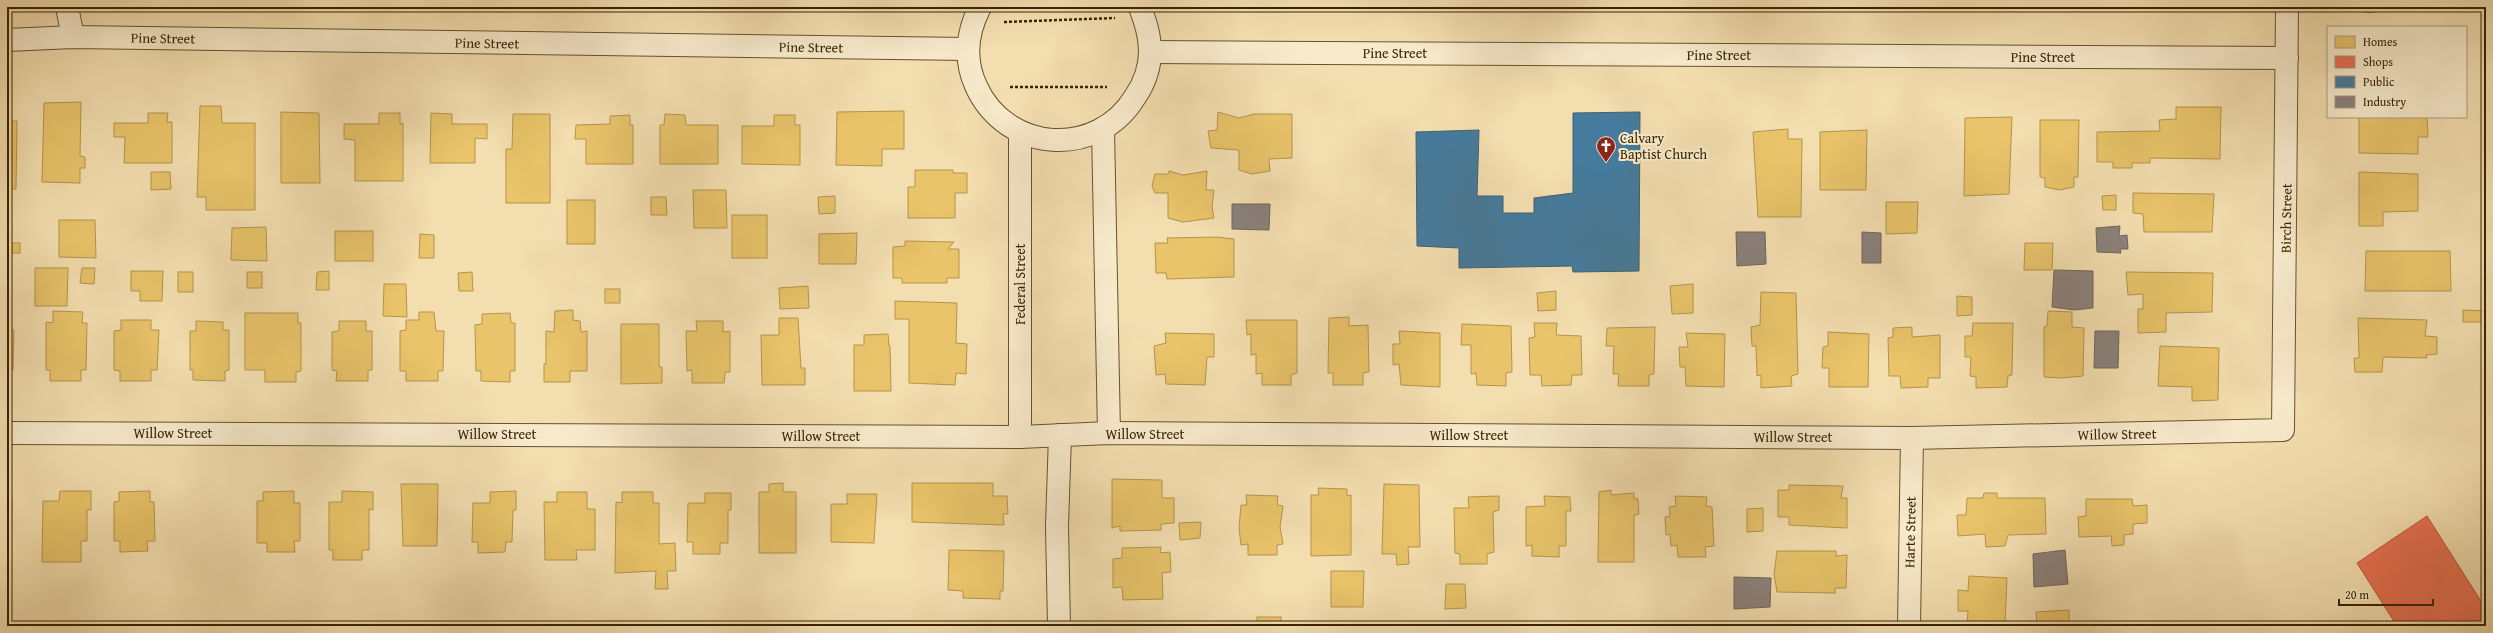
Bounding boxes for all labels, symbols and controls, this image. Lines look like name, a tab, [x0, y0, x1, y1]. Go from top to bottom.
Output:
legend	[2327, 26, 2467, 118]
street label: Pine Street	[131, 27, 195, 49]
street label: Pine Street	[455, 32, 519, 54]
text: Homes	[2363, 33, 2398, 50]
street label: Pine Street	[779, 36, 843, 58]
street label: Pine Street	[1363, 43, 1427, 63]
street label: Pine Street	[1687, 45, 1751, 65]
street label: Pine Street	[2011, 47, 2075, 67]
text: Shops	[2363, 53, 2393, 70]
text: Public	[2363, 73, 2395, 90]
text: Industry	[2363, 93, 2406, 110]
place label: Calvary Baptist Church	[1620, 128, 1707, 164]
church icon: Calvary Baptist Church	[1595, 135, 1617, 163]
street label: Birch Street	[2275, 183, 2297, 253]
street label: Federal Street	[1010, 243, 1030, 325]
street label: Willow Street	[133, 423, 213, 443]
street label: Willow Street	[2077, 423, 2157, 445]
street label: Willow Street	[457, 424, 537, 444]
street label: Willow Street	[1105, 424, 1185, 444]
street label: Willow Street	[1429, 425, 1509, 445]
street label: Willow Street	[781, 426, 861, 446]
street label: Willow Street	[1753, 427, 1833, 447]
street label: Harte Street	[1899, 496, 1921, 568]
scale bar	[2339, 581, 2433, 607]
text: 20 m	[2345, 586, 2369, 603]

